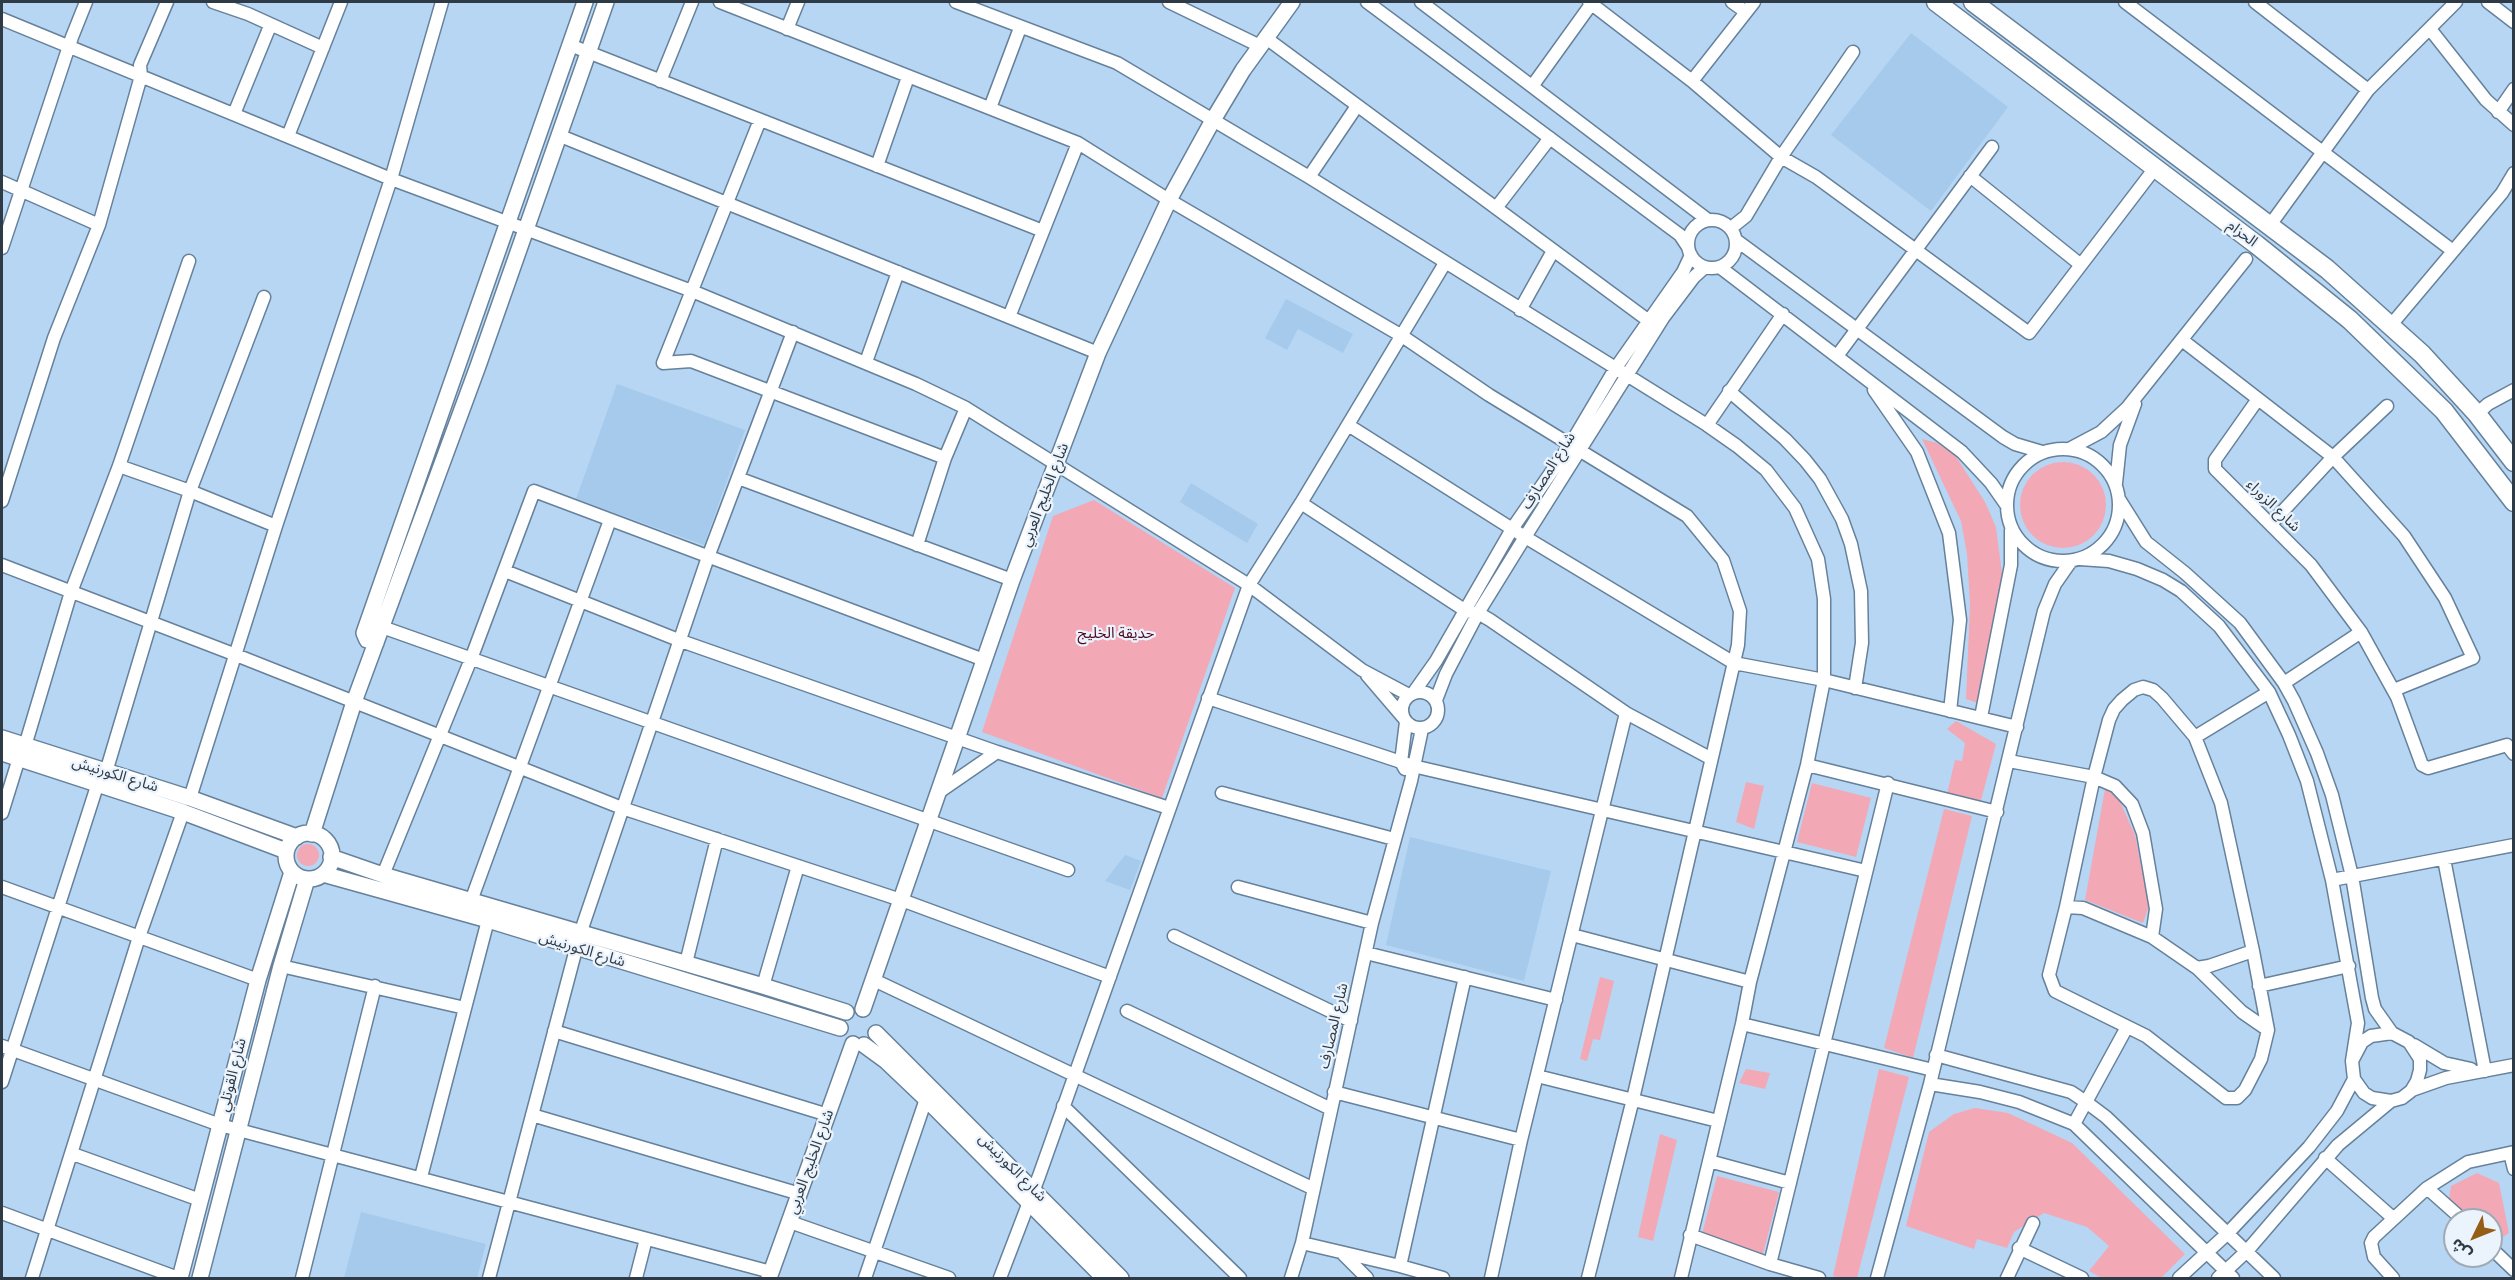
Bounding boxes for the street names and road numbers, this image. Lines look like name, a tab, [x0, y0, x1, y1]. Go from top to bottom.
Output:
street label: الحزام	[2223, 217, 2261, 251]
street label: شارع المصارف	[1518, 429, 1580, 513]
street label: شارع الخليج العربي	[1017, 441, 1073, 549]
street label: شارع الزوراء	[2242, 476, 2304, 536]
street label: شارع الكورنيش	[70, 753, 160, 797]
street label: شارع الكورنيش	[537, 928, 627, 972]
street label: شارع المصارف	[1315, 981, 1353, 1071]
street label: شارع القوتلي	[215, 1036, 251, 1114]
street label: شارع الخليج العربي	[784, 1107, 838, 1217]
street label: شارع الكورنيش	[974, 1130, 1050, 1206]

